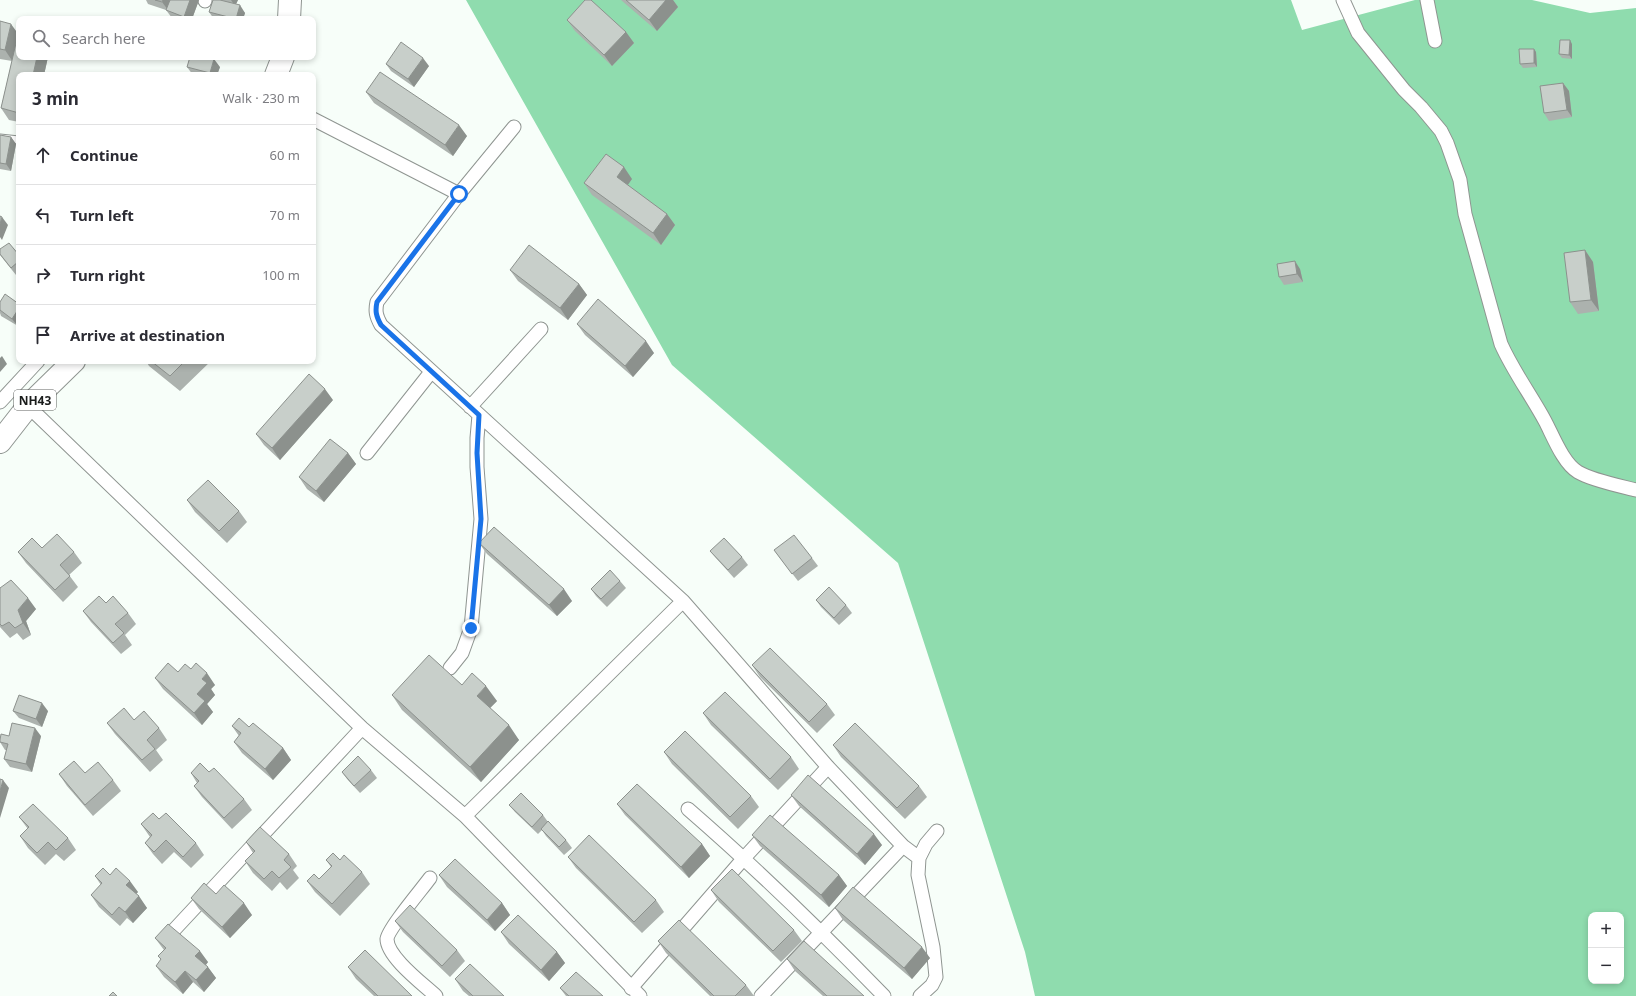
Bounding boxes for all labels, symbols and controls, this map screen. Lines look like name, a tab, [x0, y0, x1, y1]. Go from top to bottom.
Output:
search box	[16, 16, 316, 60]
icon: search	[30, 27, 52, 49]
text: Search here	[62, 28, 145, 48]
text: 3 min	[32, 87, 79, 110]
text: Walk · 230 m	[222, 89, 300, 107]
icon: ahead	[32, 144, 54, 166]
text: Continue	[70, 145, 138, 165]
text: 60 m	[270, 146, 300, 164]
route start	[450, 185, 468, 203]
icon: left	[32, 204, 54, 226]
text: Turn left	[70, 205, 134, 225]
text: 70 m	[270, 206, 300, 224]
icon: right	[32, 264, 54, 286]
text: Turn right	[70, 265, 145, 285]
text: 100 m	[262, 266, 300, 284]
icon: arrive	[32, 324, 54, 346]
text: Arrive at destination	[70, 325, 225, 345]
road number: NH43	[14, 390, 56, 410]
route end	[462, 619, 480, 637]
map controls	[1588, 912, 1624, 984]
button: +	[1588, 912, 1624, 948]
button: −	[1588, 948, 1624, 984]

